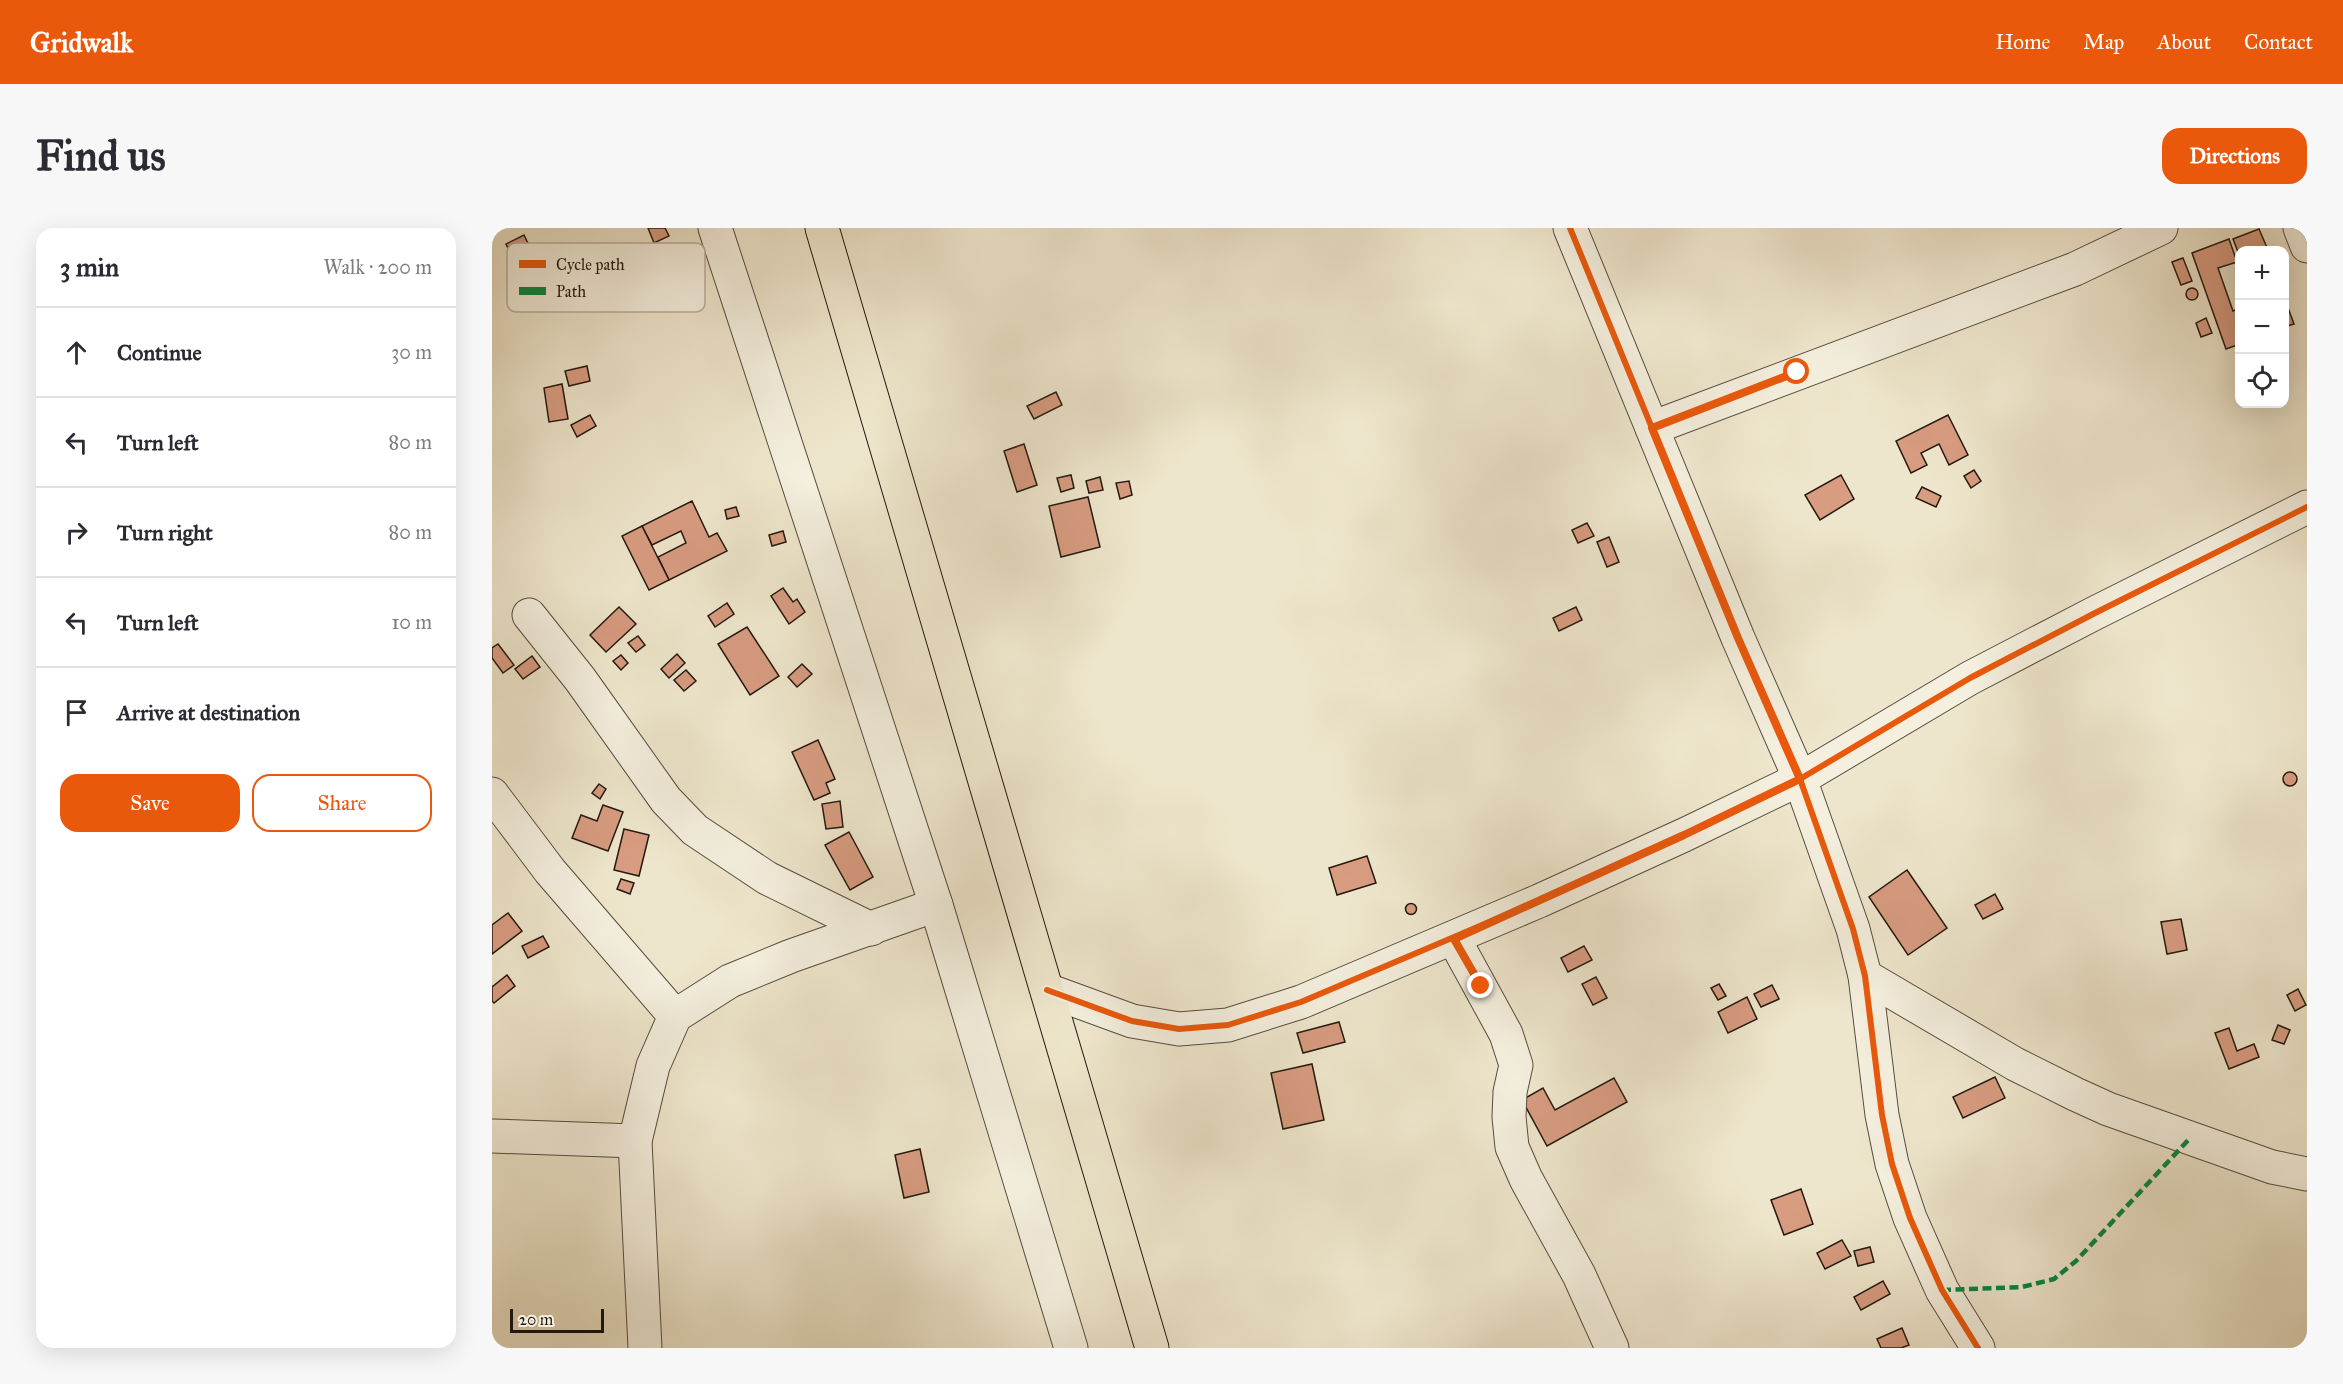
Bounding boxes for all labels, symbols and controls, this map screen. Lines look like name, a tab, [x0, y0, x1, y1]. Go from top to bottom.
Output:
text: Gridwalk	[30, 25, 133, 60]
text: Home	[1995, 29, 2050, 55]
text: Map	[2083, 29, 2124, 55]
text: About	[2157, 29, 2211, 55]
text: Contact	[2244, 29, 2313, 55]
button: Directions	[2162, 128, 2307, 184]
text: Find us	[36, 130, 166, 182]
legend	[507, 243, 705, 312]
map controls	[2235, 246, 2289, 408]
button: +	[2235, 246, 2289, 300]
text: 3 min	[60, 251, 119, 283]
text: Walk · 200 m	[324, 255, 432, 279]
text: Cycle path	[556, 255, 625, 274]
text: Path	[556, 282, 586, 301]
button: −	[2235, 300, 2289, 354]
icon: ahead	[60, 336, 93, 369]
text: Continue	[117, 339, 202, 366]
text: 30 m	[391, 340, 432, 364]
button: locate	[2235, 354, 2289, 408]
route start	[1783, 358, 1809, 384]
icon: left	[60, 426, 93, 459]
text: Turn left	[117, 429, 199, 456]
text: 80 m	[389, 430, 432, 454]
icon: right	[60, 516, 93, 549]
text: Turn right	[117, 519, 213, 546]
text: 80 m	[389, 520, 432, 544]
icon: left	[60, 606, 93, 639]
text: Turn left	[117, 609, 199, 636]
text: 10 m	[391, 610, 432, 634]
icon: arrive	[60, 696, 93, 729]
text: Arrive at destination	[117, 699, 300, 726]
button: Save	[60, 774, 240, 832]
button: Share	[252, 774, 432, 832]
route end	[1467, 972, 1493, 998]
scale bar	[510, 1306, 604, 1334]
text: 20 m	[519, 1310, 553, 1329]

